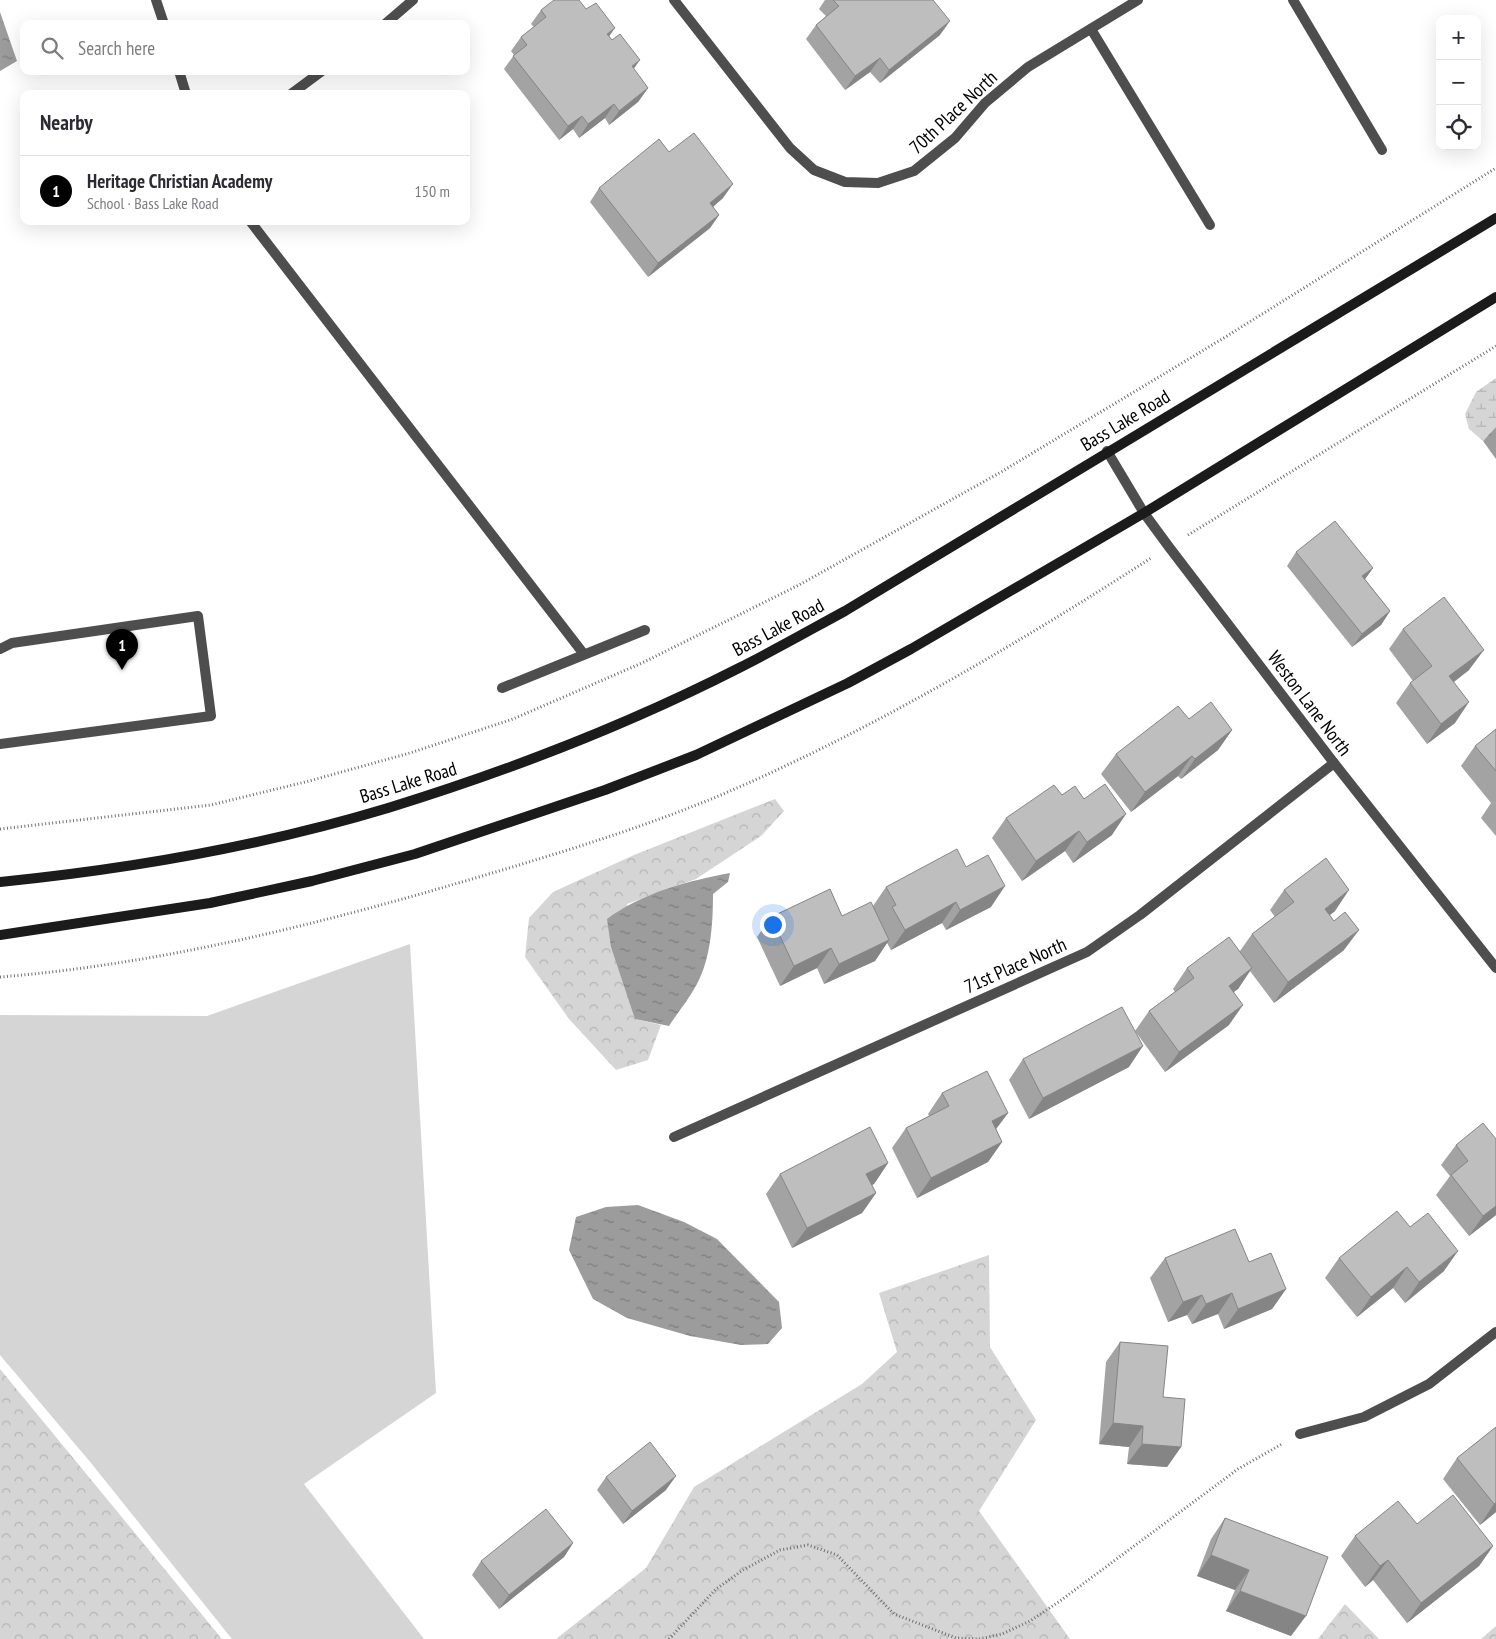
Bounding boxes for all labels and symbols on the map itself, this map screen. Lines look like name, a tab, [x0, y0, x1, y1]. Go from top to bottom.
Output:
street label: 70th Place North	[904, 65, 1002, 159]
street label: Bass Lake Road	[1076, 384, 1174, 456]
street label: Bass Lake Road	[728, 593, 828, 661]
pin: 1	[106, 629, 138, 670]
street label: Weston Lane North	[1263, 646, 1357, 760]
street label: Bass Lake Road	[357, 756, 459, 808]
your location	[760, 912, 786, 938]
street label: 71st Place North	[960, 932, 1070, 998]

